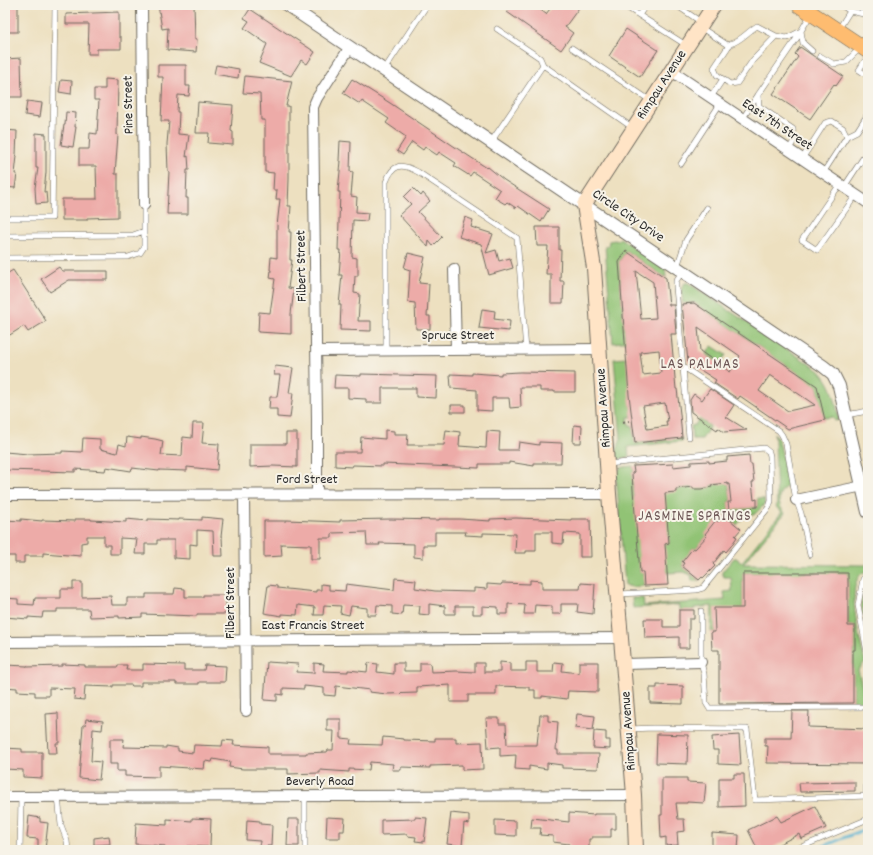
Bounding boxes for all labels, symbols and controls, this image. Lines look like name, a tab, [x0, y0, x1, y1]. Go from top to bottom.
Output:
street label: Rimpau Avenue	[632, 46, 692, 124]
street label: Pine Street	[118, 75, 140, 135]
street label: East 7th Street	[738, 94, 816, 156]
street label: Circle City Drive	[588, 184, 668, 248]
street label: Filbert Street	[291, 230, 313, 302]
street label: Spruce Street	[422, 326, 494, 346]
district label: LAS PALMAS	[660, 354, 740, 376]
street label: Rimpau Avenue	[591, 368, 617, 448]
street label: Ford Street	[276, 470, 338, 490]
district label: JASMINE SPRINGS	[638, 506, 752, 528]
street label: Filbert Street	[221, 567, 241, 639]
street label: East Francis Street	[262, 616, 364, 636]
street label: Rimpau Avenue	[616, 691, 642, 771]
street label: Beverly Road	[286, 772, 354, 792]

